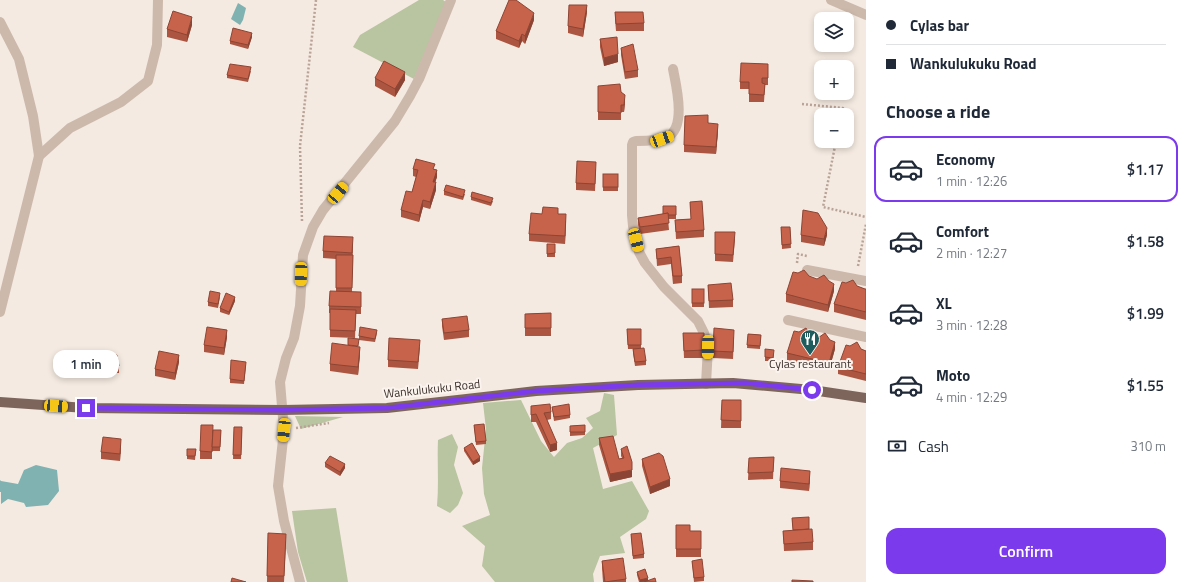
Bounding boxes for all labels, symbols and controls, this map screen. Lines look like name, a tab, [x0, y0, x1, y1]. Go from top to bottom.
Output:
map controls	[814, 12, 854, 148]
button: layers	[814, 12, 854, 52]
text: Cylas bar	[910, 14, 969, 37]
text: Wankulukuku Road	[910, 52, 1036, 75]
button: +	[814, 60, 854, 100]
text: Choose a ride	[886, 98, 990, 125]
button: −	[814, 108, 854, 148]
car	[649, 129, 675, 149]
text: Economy	[936, 148, 995, 171]
icon: car	[888, 151, 924, 187]
text: $1.17	[1127, 158, 1164, 181]
text: 1 min · 12:26	[936, 171, 1007, 191]
car	[326, 180, 350, 206]
text: Comfort	[936, 220, 989, 243]
icon: car	[888, 223, 924, 259]
car	[627, 227, 645, 253]
text: $1.58	[1127, 230, 1164, 253]
text: 2 min · 12:27	[936, 243, 1007, 263]
car	[295, 262, 307, 286]
text: XL	[936, 292, 952, 315]
icon: car	[888, 295, 924, 331]
text: $1.99	[1127, 302, 1164, 325]
text: 3 min · 12:28	[936, 315, 1007, 335]
restaurant icon: Cylas restaurant	[799, 328, 821, 356]
car	[702, 335, 714, 359]
callout: 1 min	[53, 350, 119, 378]
text: 1 min	[70, 354, 102, 374]
place label: Cylas restaurant	[769, 354, 852, 373]
text: Moto	[936, 364, 970, 387]
icon: car	[888, 367, 924, 403]
street label: Wankulukuku Road	[383, 374, 481, 403]
text: $1.55	[1127, 374, 1164, 397]
route start	[803, 381, 821, 399]
text: 4 min · 12:29	[936, 387, 1007, 407]
car	[44, 399, 68, 413]
route end	[77, 399, 95, 417]
car	[277, 417, 291, 443]
icon: cash	[886, 435, 908, 457]
text: Cash	[918, 435, 949, 458]
text: 310 m	[1130, 436, 1166, 456]
button: Confirm	[886, 528, 1166, 574]

